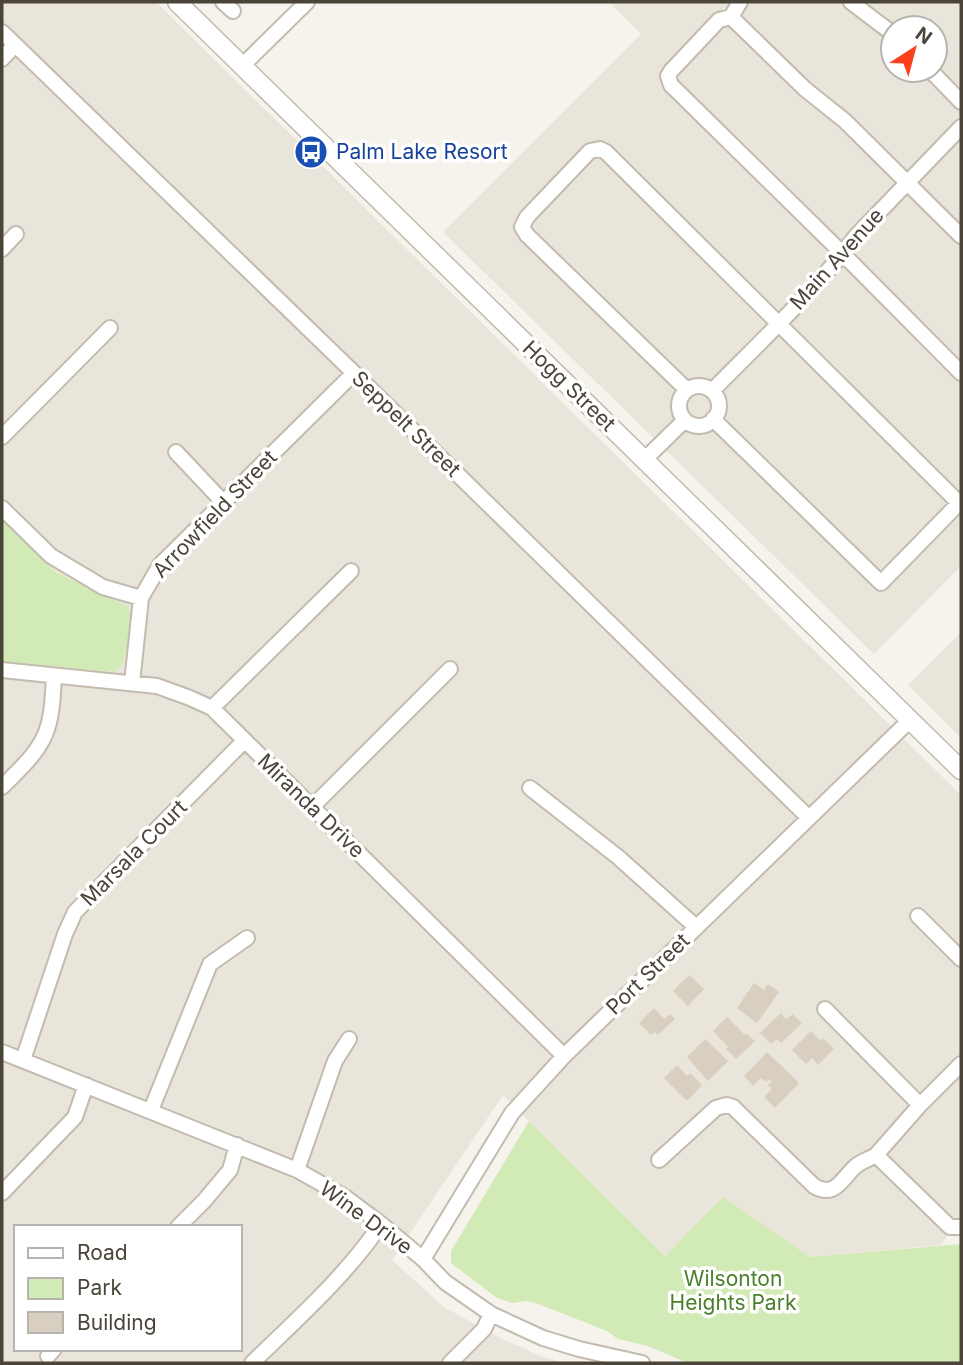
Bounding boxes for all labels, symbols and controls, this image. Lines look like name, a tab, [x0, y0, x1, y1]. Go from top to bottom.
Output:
north arrow	[879, 14, 949, 84]
text: N	[911, 22, 936, 49]
bus stop icon: Palm Lake Resort	[292, 133, 330, 171]
place label: Palm Lake Resort	[336, 139, 508, 164]
street label: Main Avenue	[785, 203, 889, 315]
street label: Hogg Street	[518, 335, 621, 436]
street label: Seppelt Street	[347, 366, 466, 482]
street label: Arrowfield Street	[147, 444, 282, 583]
street label: Miranda Drive	[253, 748, 370, 863]
street label: Marsala Court	[75, 794, 192, 911]
street label: Port Street	[601, 928, 695, 1020]
street label: Wine Drive	[315, 1176, 418, 1260]
legend	[14, 1225, 242, 1351]
text: Road	[77, 1240, 128, 1265]
park label: Wilsonton Heights Park	[670, 1266, 797, 1315]
text: Park	[77, 1275, 122, 1300]
text: Building	[77, 1310, 157, 1335]

